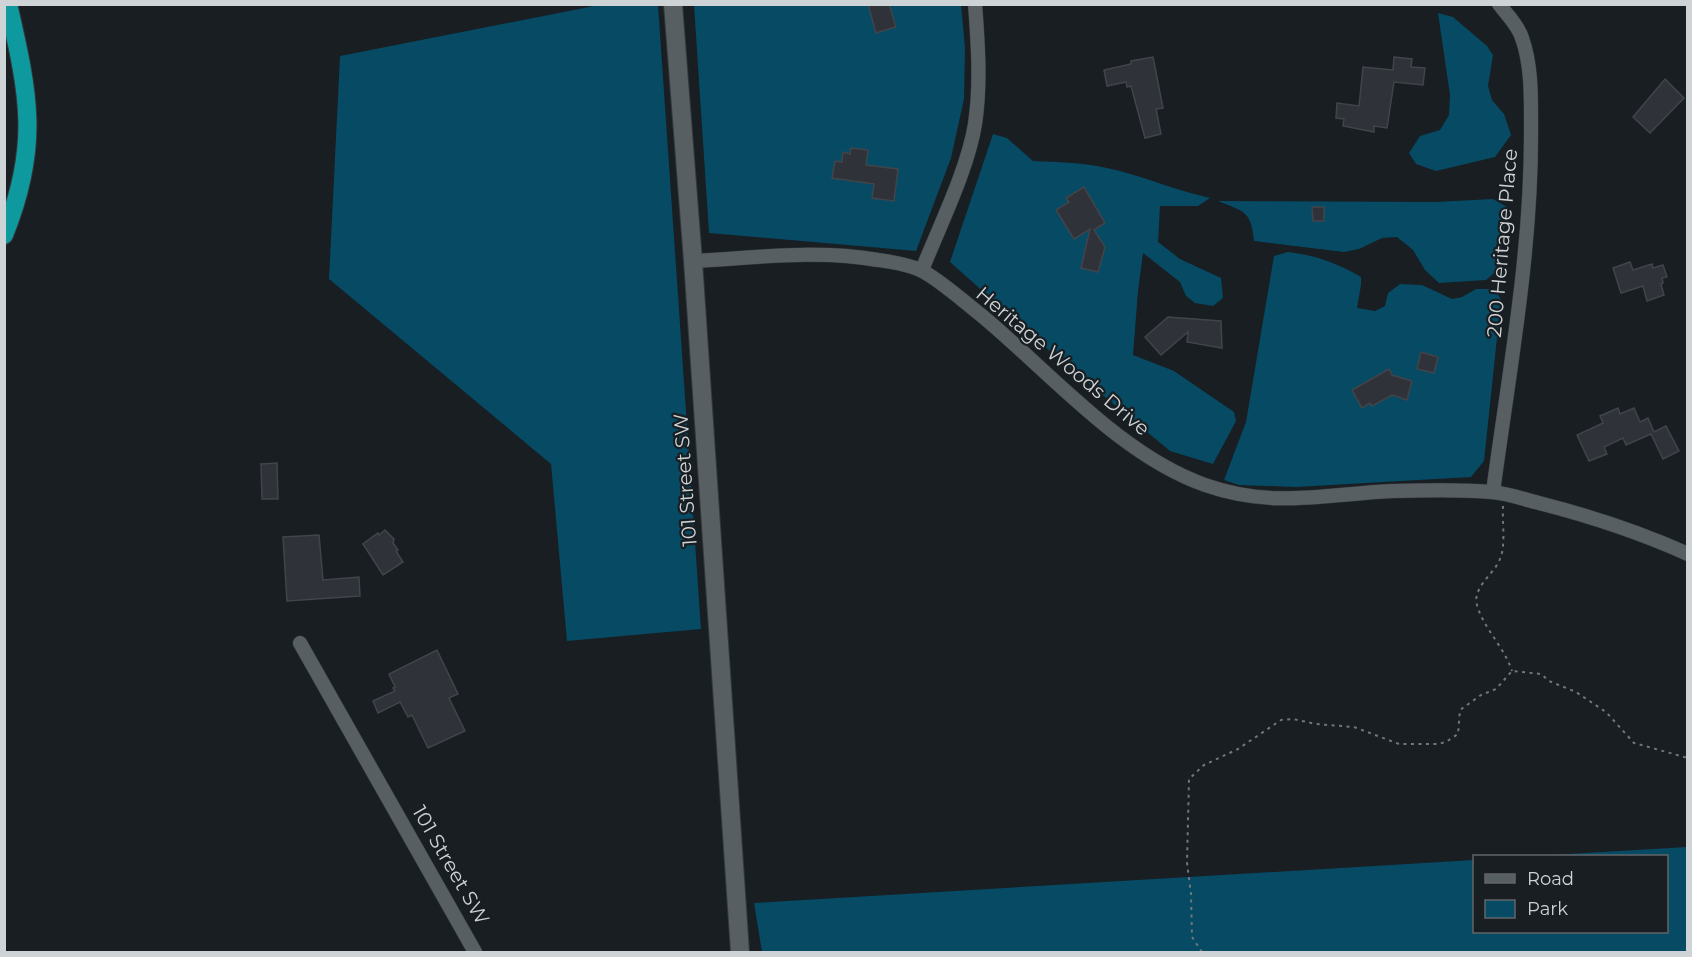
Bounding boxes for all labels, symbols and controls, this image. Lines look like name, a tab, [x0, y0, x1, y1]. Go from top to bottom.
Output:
street label: 200 Heritage Place	[1482, 147, 1522, 339]
street label: Heritage Woods Drive	[971, 281, 1155, 441]
street label: 101 Street SW	[668, 413, 702, 547]
street label: 101 Street SW	[407, 801, 495, 929]
legend	[1473, 855, 1668, 933]
text: Road	[1527, 868, 1574, 890]
text: Park	[1527, 898, 1568, 920]

